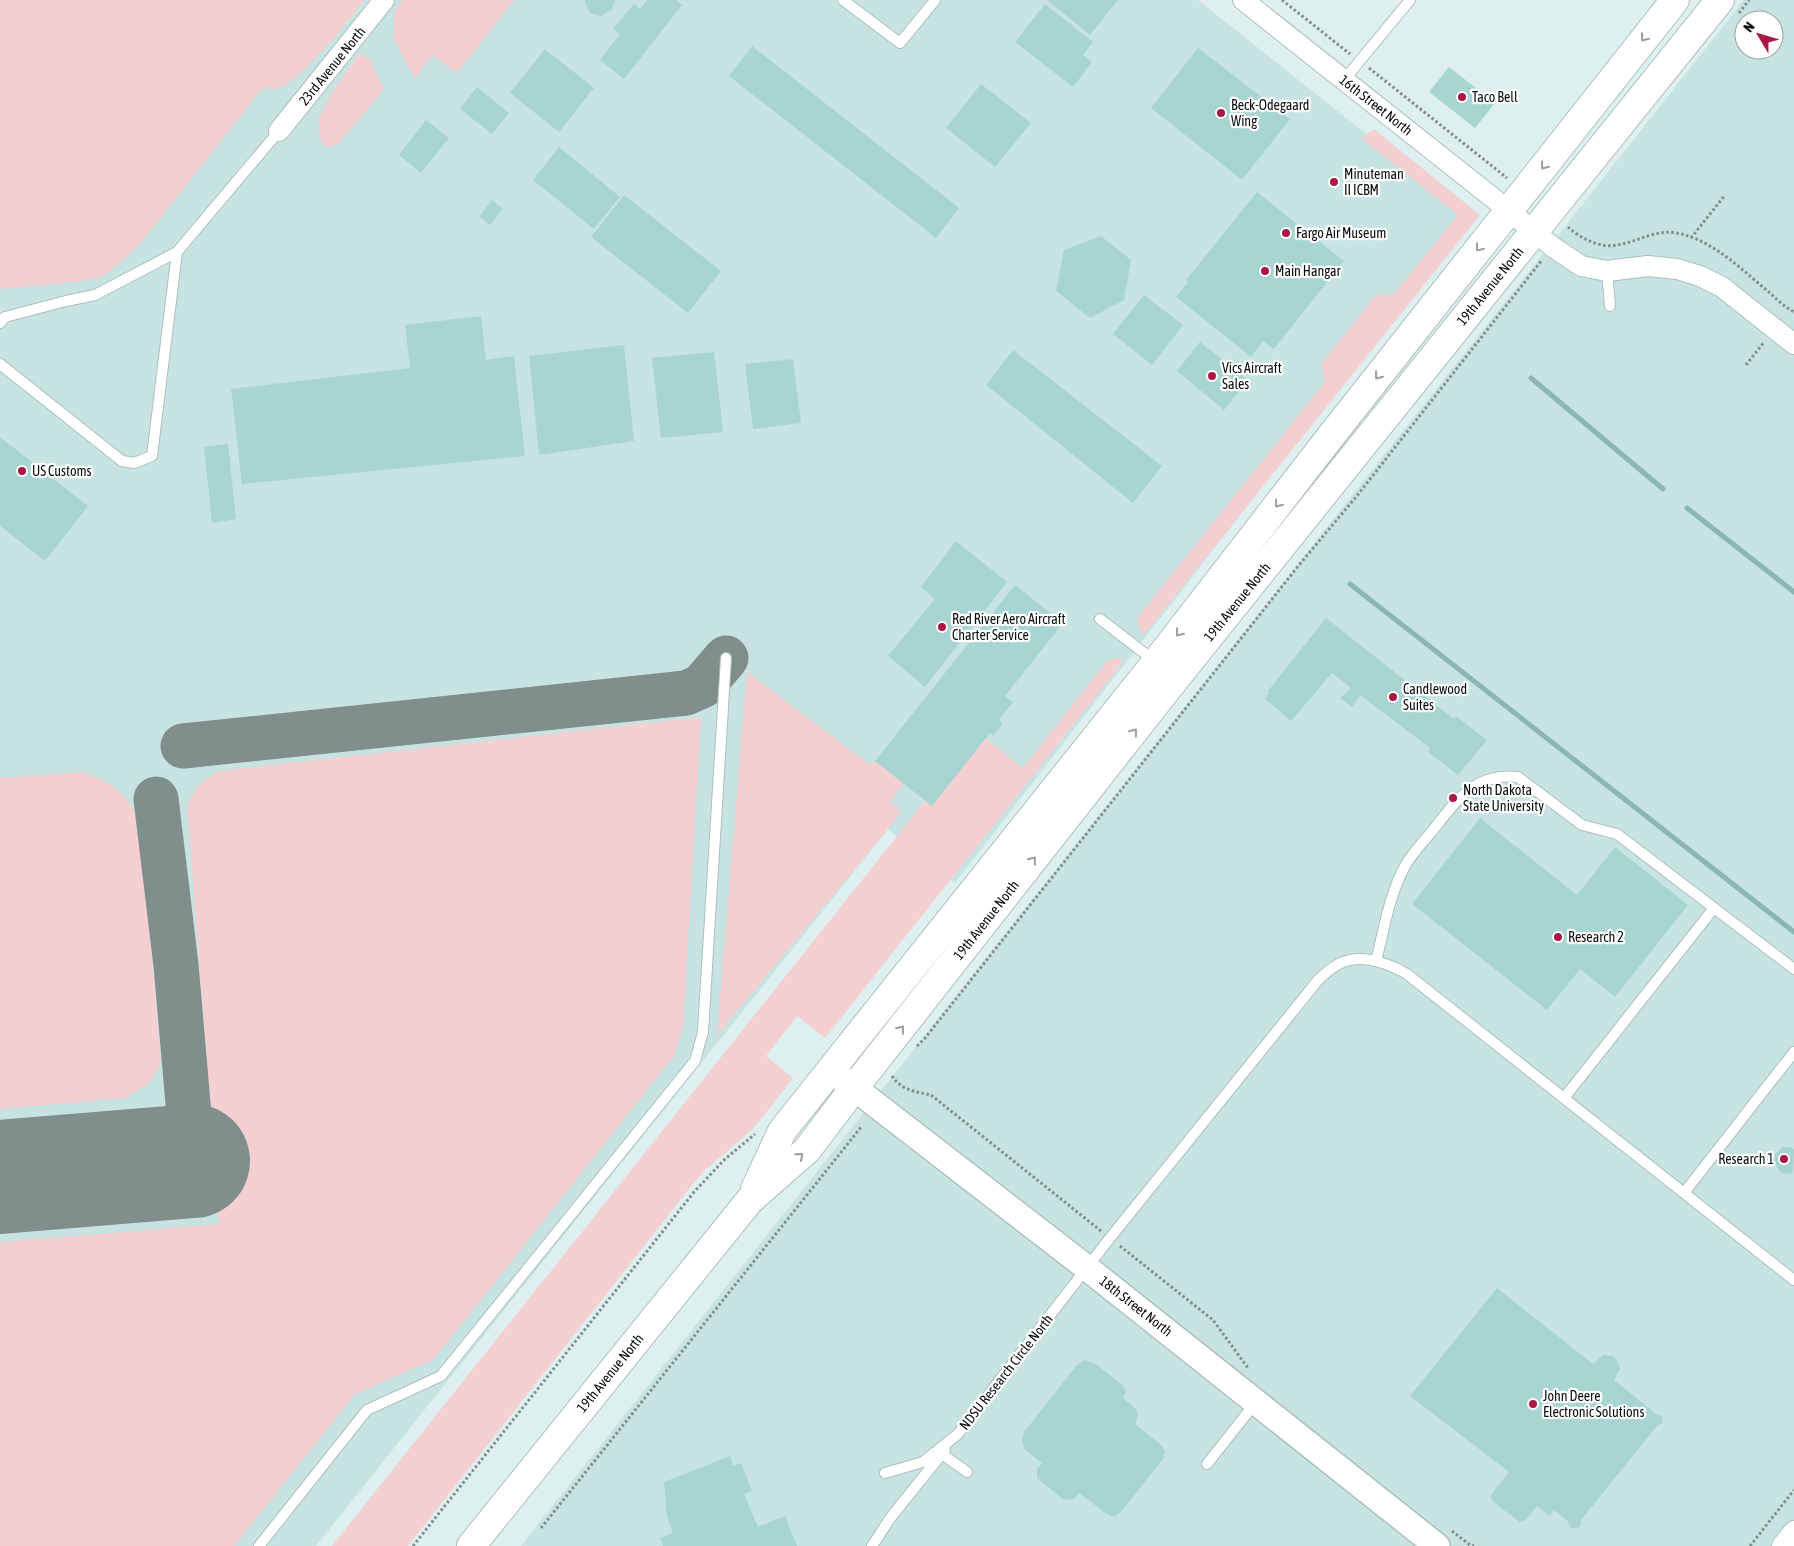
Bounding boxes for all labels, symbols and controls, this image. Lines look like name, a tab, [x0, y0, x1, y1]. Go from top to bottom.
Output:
north arrow	[1734, 10, 1784, 60]
text: N	[1740, 19, 1758, 35]
street label: 23rd Avenue North	[296, 24, 368, 108]
one-way arrow	[1642, 32, 1650, 41]
street label: 16th Street North	[1336, 72, 1416, 138]
place label: Taco Bell	[1472, 89, 1518, 105]
marker: Taco Bell	[1456, 91, 1468, 103]
place label: Beck-Odegaard Wing	[1231, 97, 1309, 129]
marker: Beck-Odegaard Wing	[1215, 107, 1227, 119]
one-way arrow	[1542, 160, 1550, 169]
place label: Minuteman II ICBM	[1344, 166, 1404, 198]
marker: Minuteman II ICBM	[1328, 176, 1340, 188]
place label: Fargo Air Museum	[1296, 225, 1386, 241]
marker: Fargo Air Museum	[1280, 227, 1292, 239]
one-way arrow	[1476, 242, 1484, 251]
street label: 19th Avenue North	[1454, 244, 1526, 328]
place label: Main Hangar	[1275, 263, 1342, 279]
marker: Main Hangar	[1259, 265, 1271, 277]
place label: Vics Aircraft Sales	[1222, 360, 1282, 392]
marker: Vics Aircraft Sales	[1206, 370, 1218, 382]
one-way arrow	[1376, 370, 1384, 379]
place label: US Customs	[32, 463, 92, 479]
marker: US Customs	[16, 465, 28, 477]
one-way arrow	[1276, 498, 1284, 507]
street label: 19th Avenue North	[1201, 560, 1273, 644]
place label: Red River Aero Aircraft Charter Service	[952, 611, 1066, 643]
marker: Red River Aero Aircraft Charter Service	[936, 621, 948, 633]
one-way arrow	[1176, 627, 1185, 637]
place label: Candlewood Suites	[1403, 681, 1467, 713]
marker: Candlewood Suites	[1387, 691, 1399, 703]
one-way arrow	[1128, 729, 1136, 738]
place label: North Dakota State University	[1463, 782, 1544, 814]
marker: North Dakota State University	[1447, 792, 1459, 804]
one-way arrow	[1028, 857, 1036, 866]
street label: 19th Avenue North	[950, 877, 1022, 963]
place label: Research 2	[1568, 929, 1624, 945]
marker: Research 2	[1552, 931, 1564, 943]
one-way arrow	[895, 1026, 903, 1035]
place label: Research 1	[1718, 1151, 1774, 1167]
one-way arrow	[795, 1153, 804, 1162]
marker: Research 1	[1778, 1153, 1790, 1165]
street label: 18th Street North	[1096, 1273, 1176, 1339]
street label: NDSU Research Circle North	[956, 1311, 1056, 1433]
street label: 19th Avenue North	[574, 1331, 646, 1415]
place label: John Deere Electronic Solutions	[1543, 1388, 1644, 1420]
marker: John Deere Electronic Solutions	[1527, 1398, 1539, 1410]

